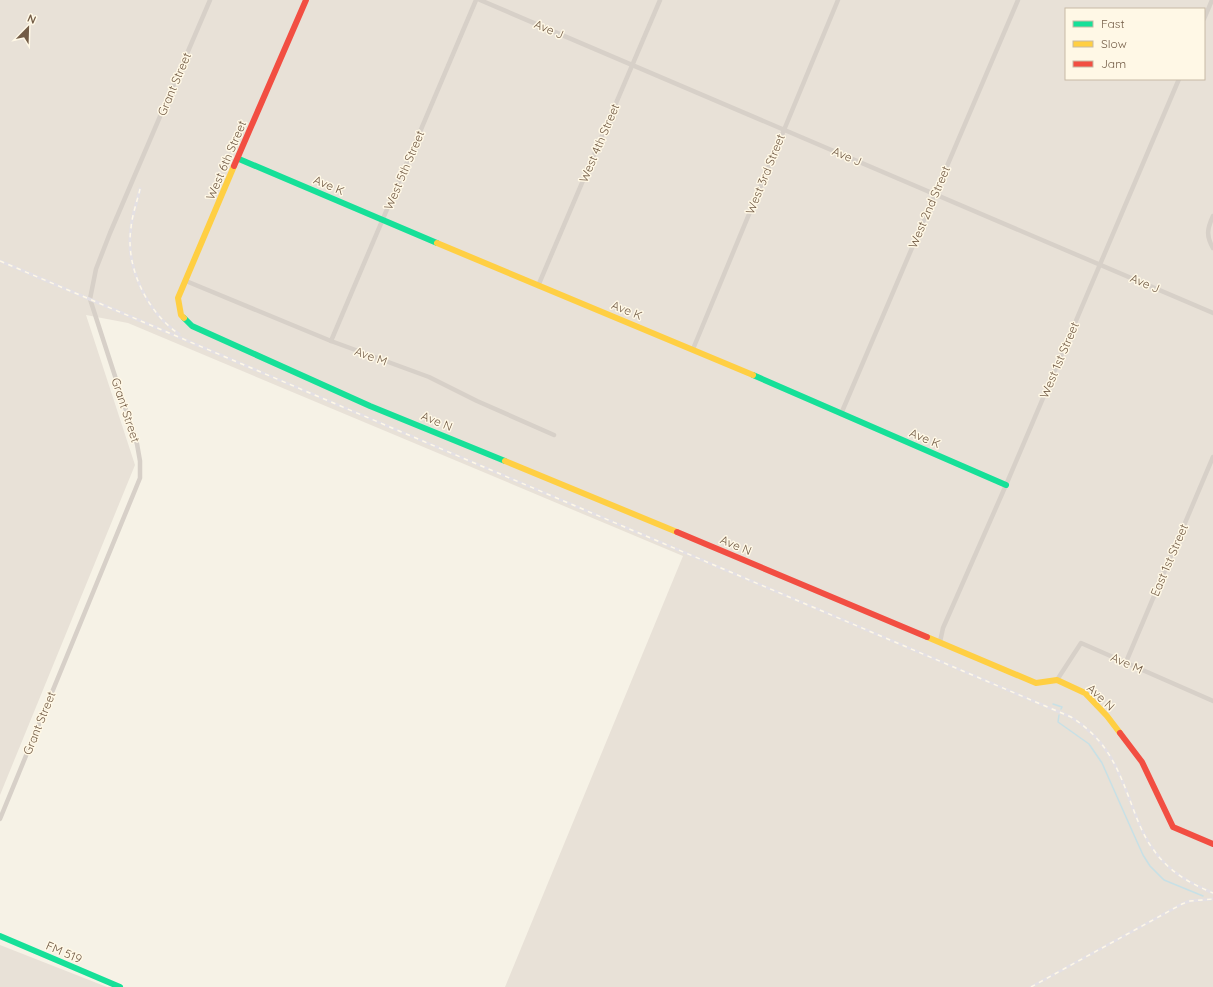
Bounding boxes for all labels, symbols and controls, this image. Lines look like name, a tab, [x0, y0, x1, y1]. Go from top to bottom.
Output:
north arrow	[8, 8, 48, 48]
legend	[1065, 8, 1205, 80]
text: N	[25, 11, 38, 27]
street label: Ave J	[532, 16, 566, 42]
text: Fast	[1101, 16, 1125, 31]
text: Slow	[1101, 36, 1127, 51]
street label: Grant Street	[154, 50, 194, 118]
text: Jam	[1101, 56, 1126, 71]
street label: West 4th Street	[576, 101, 622, 185]
street label: West 6th Street	[203, 118, 249, 202]
street label: West 5th Street	[381, 128, 427, 212]
street label: West 3rd Street	[742, 132, 788, 216]
street label: Ave J	[830, 143, 864, 169]
street label: West 2nd Street	[905, 164, 953, 250]
street label: Ave K	[311, 172, 347, 198]
street label: Ave J	[1128, 270, 1162, 296]
street label: Ave K	[609, 297, 645, 323]
street label: West 1st Street	[1036, 320, 1082, 400]
street label: Ave M	[353, 343, 389, 369]
street label: Grant Street	[108, 376, 144, 444]
street label: Ave N	[419, 408, 455, 434]
street label: Ave K	[907, 425, 943, 451]
street label: East 1st Street	[1147, 522, 1191, 598]
street label: Ave N	[718, 532, 754, 558]
street label: Ave M	[1109, 649, 1145, 677]
street label: Ave N	[1084, 680, 1118, 714]
street label: Grant Street	[19, 689, 59, 757]
street label: FM 519	[44, 938, 85, 966]

